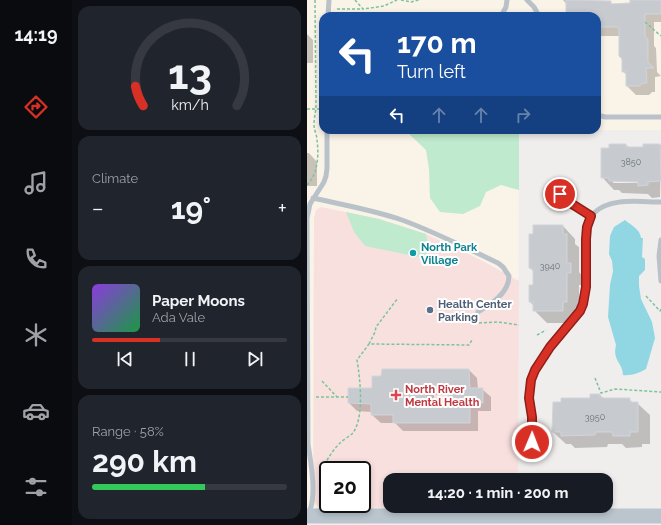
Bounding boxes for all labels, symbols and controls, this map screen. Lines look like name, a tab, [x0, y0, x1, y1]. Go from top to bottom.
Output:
text: 14:19	[14, 24, 58, 45]
text: 170 m	[397, 27, 477, 60]
icon: left	[331, 28, 383, 80]
text: 13	[168, 50, 211, 99]
text: Turn left	[397, 61, 466, 82]
icon: directions	[22, 93, 50, 121]
text: km/h	[171, 96, 208, 112]
icon: left	[386, 104, 408, 126]
icon: ahead	[428, 104, 450, 126]
icon: ahead	[470, 104, 492, 126]
icon: right	[512, 104, 534, 126]
house number: 3850	[621, 157, 642, 167]
icon: music	[22, 169, 50, 197]
text: Climate	[92, 171, 138, 186]
pin	[543, 177, 577, 211]
icon: arrive	[549, 183, 571, 205]
text: 19°	[171, 191, 211, 226]
text: −	[92, 195, 104, 221]
text: +	[278, 195, 287, 221]
place label: North Park Village	[421, 241, 478, 267]
icon: phone	[22, 245, 50, 273]
marker: North Park Village	[408, 248, 418, 258]
house number: 3940	[540, 261, 561, 271]
text: Paper Moons	[152, 292, 245, 310]
place label: Health Center Parking	[438, 298, 512, 324]
marker: Health Center Parking	[425, 305, 435, 315]
text: Ada Vale	[152, 310, 205, 325]
icon: climate	[22, 321, 50, 349]
icon: previous	[114, 348, 136, 370]
icon: pause	[179, 348, 201, 370]
icon: next	[244, 348, 266, 370]
place label: North River Mental Health	[405, 383, 480, 409]
marker: North River Mental Health	[390, 389, 402, 401]
icon: car	[22, 397, 50, 425]
house number: 3950	[585, 412, 606, 422]
position arrow	[511, 421, 553, 463]
text: Range · 58%	[92, 424, 164, 439]
text: 290 km	[92, 444, 197, 479]
speed limit sign: 20	[319, 461, 371, 513]
icon: filters	[22, 473, 50, 501]
text: 14:20 · 1 min · 200 m	[428, 484, 568, 502]

